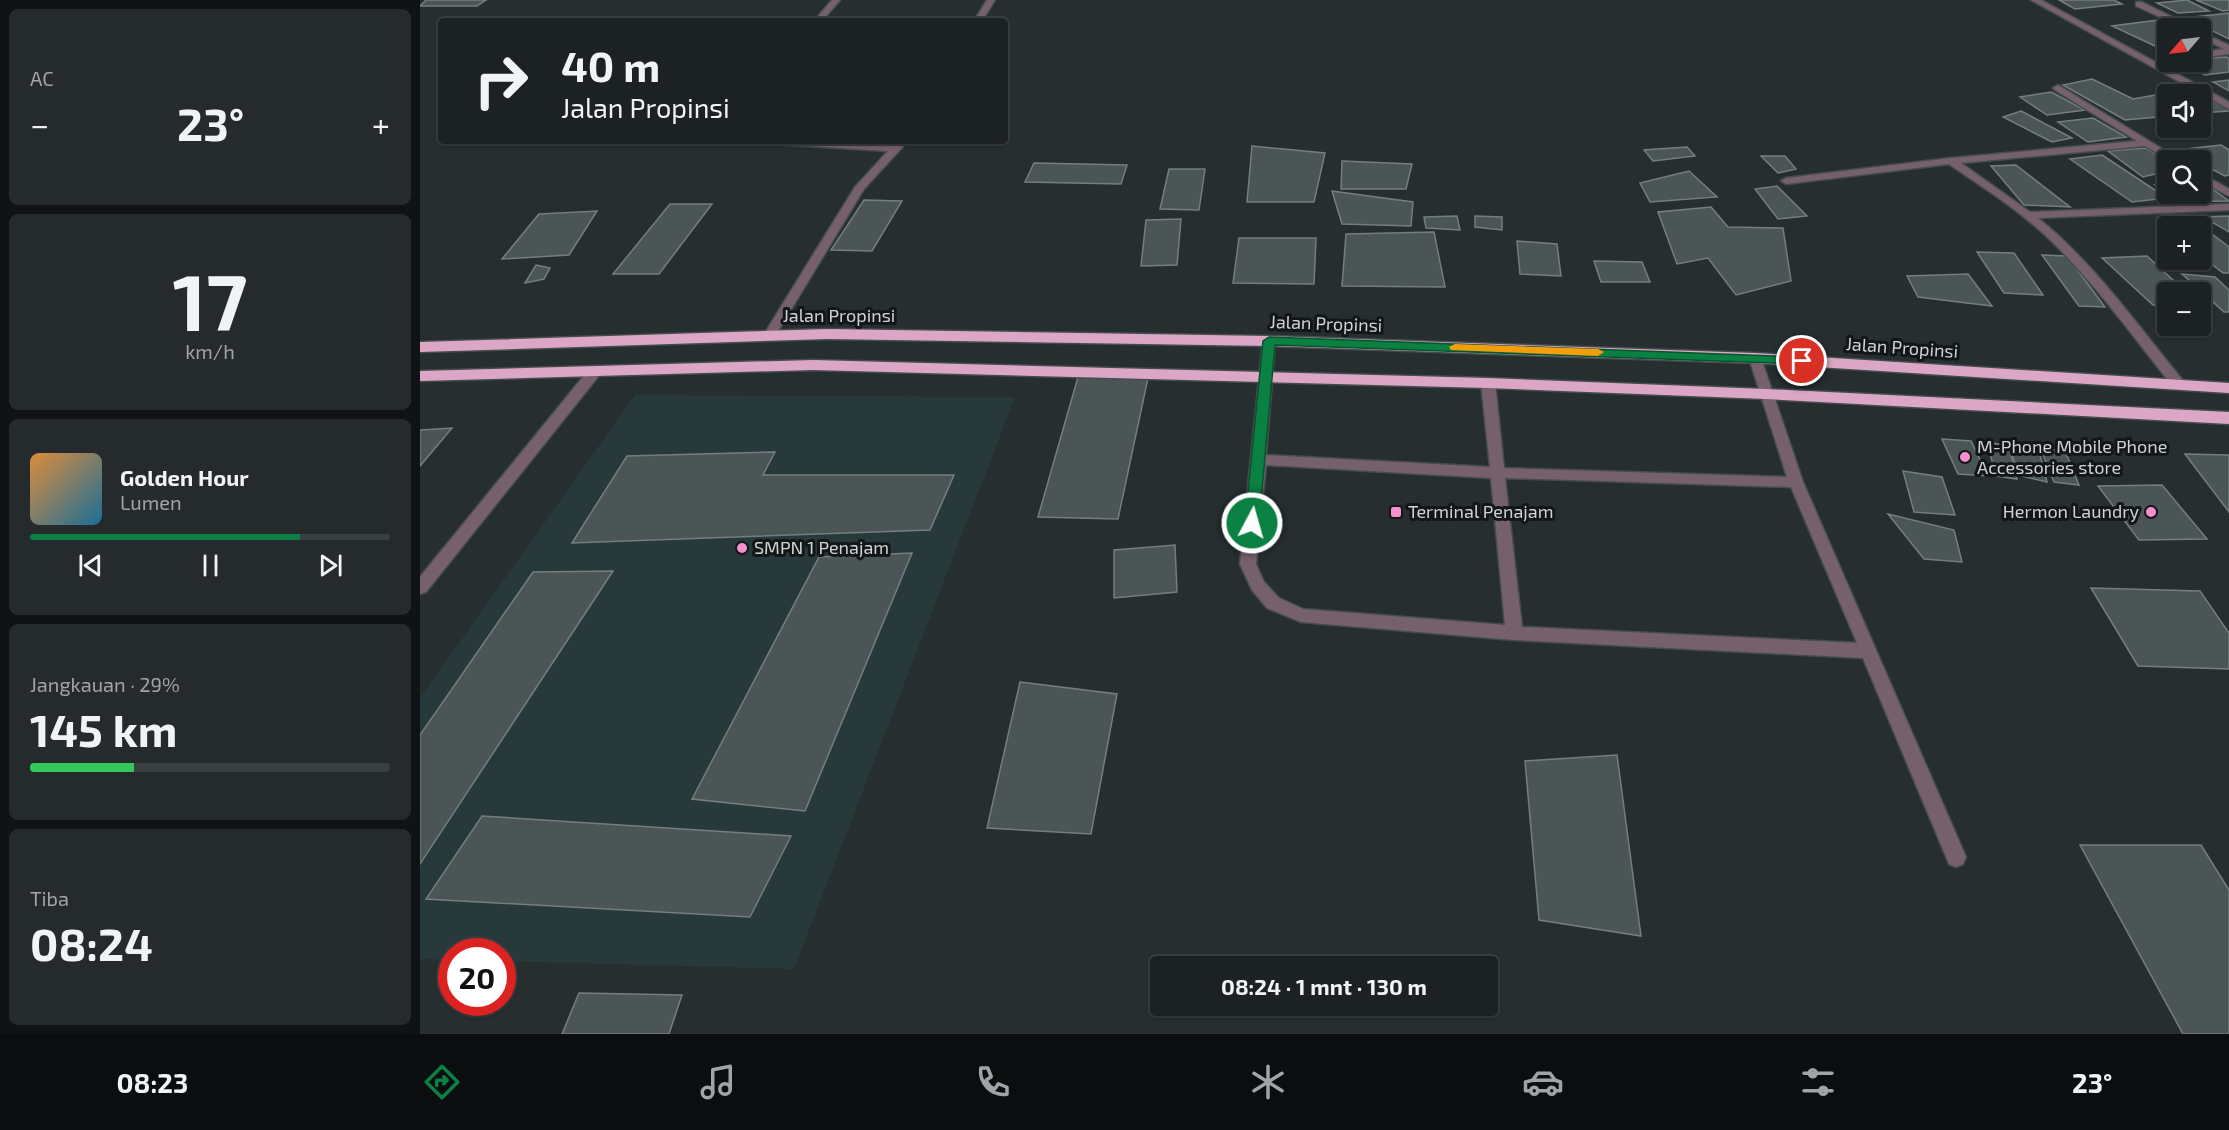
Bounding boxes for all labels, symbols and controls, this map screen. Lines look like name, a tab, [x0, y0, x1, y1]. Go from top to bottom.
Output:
north arrow	[2157, 18, 2211, 72]
map controls	[2157, 18, 2211, 336]
text: 40 m	[561, 40, 660, 90]
icon: right	[462, 42, 540, 120]
text: AC	[30, 66, 54, 90]
button: sound	[2157, 84, 2211, 138]
text: Jalan Propinsi	[561, 91, 730, 123]
text: 23°	[177, 96, 244, 150]
text: −	[30, 104, 49, 144]
text: +	[372, 104, 390, 144]
button: search	[2157, 150, 2211, 204]
button: +	[2157, 216, 2211, 270]
text: 17	[173, 253, 247, 347]
button: −	[2157, 282, 2211, 336]
street label: Jalan Propinsi	[783, 304, 895, 326]
street label: Jalan Propinsi	[1269, 310, 1383, 336]
street label: Jalan Propinsi	[1845, 332, 1959, 362]
pin	[1776, 335, 1827, 386]
text: km/h	[185, 339, 235, 363]
icon: arrive	[1785, 344, 1818, 377]
place label: M-Phone Mobile Phone Accessories store	[1977, 435, 2167, 478]
marker: M-Phone Mobile Phone Accessories store	[1958, 450, 1972, 464]
text: Golden Hour	[120, 464, 249, 490]
text: Lumen	[120, 490, 182, 514]
position arrow	[1220, 491, 1284, 555]
place label: Terminal Penajam	[1408, 500, 1553, 522]
place label: Hermon Laundry	[2003, 500, 2139, 522]
marker: Terminal Penajam	[1389, 505, 1403, 519]
marker: Hermon Laundry	[2144, 505, 2158, 519]
place label: SMPN 1 Penajam	[754, 536, 889, 558]
marker: SMPN 1 Penajam	[735, 541, 749, 555]
icon: previous	[74, 549, 107, 582]
icon: pause	[194, 549, 227, 582]
icon: next	[314, 549, 347, 582]
text: Jangkauan · 29%	[30, 672, 180, 696]
text: 145 km	[30, 702, 177, 756]
text: Tiba	[30, 886, 69, 910]
text: 08:24	[30, 916, 153, 970]
speed limit sign: 20	[438, 938, 516, 1016]
text: 08:24 · 1 mnt · 130 m	[1221, 973, 1427, 999]
icon: directions	[421, 1061, 463, 1103]
icon: music	[697, 1061, 739, 1103]
icon: phone	[972, 1061, 1014, 1103]
icon: climate	[1247, 1061, 1289, 1103]
icon: car	[1522, 1061, 1564, 1103]
icon: filters	[1797, 1061, 1839, 1103]
text: 08:23	[117, 1066, 188, 1098]
text: 23°	[2072, 1066, 2112, 1098]

